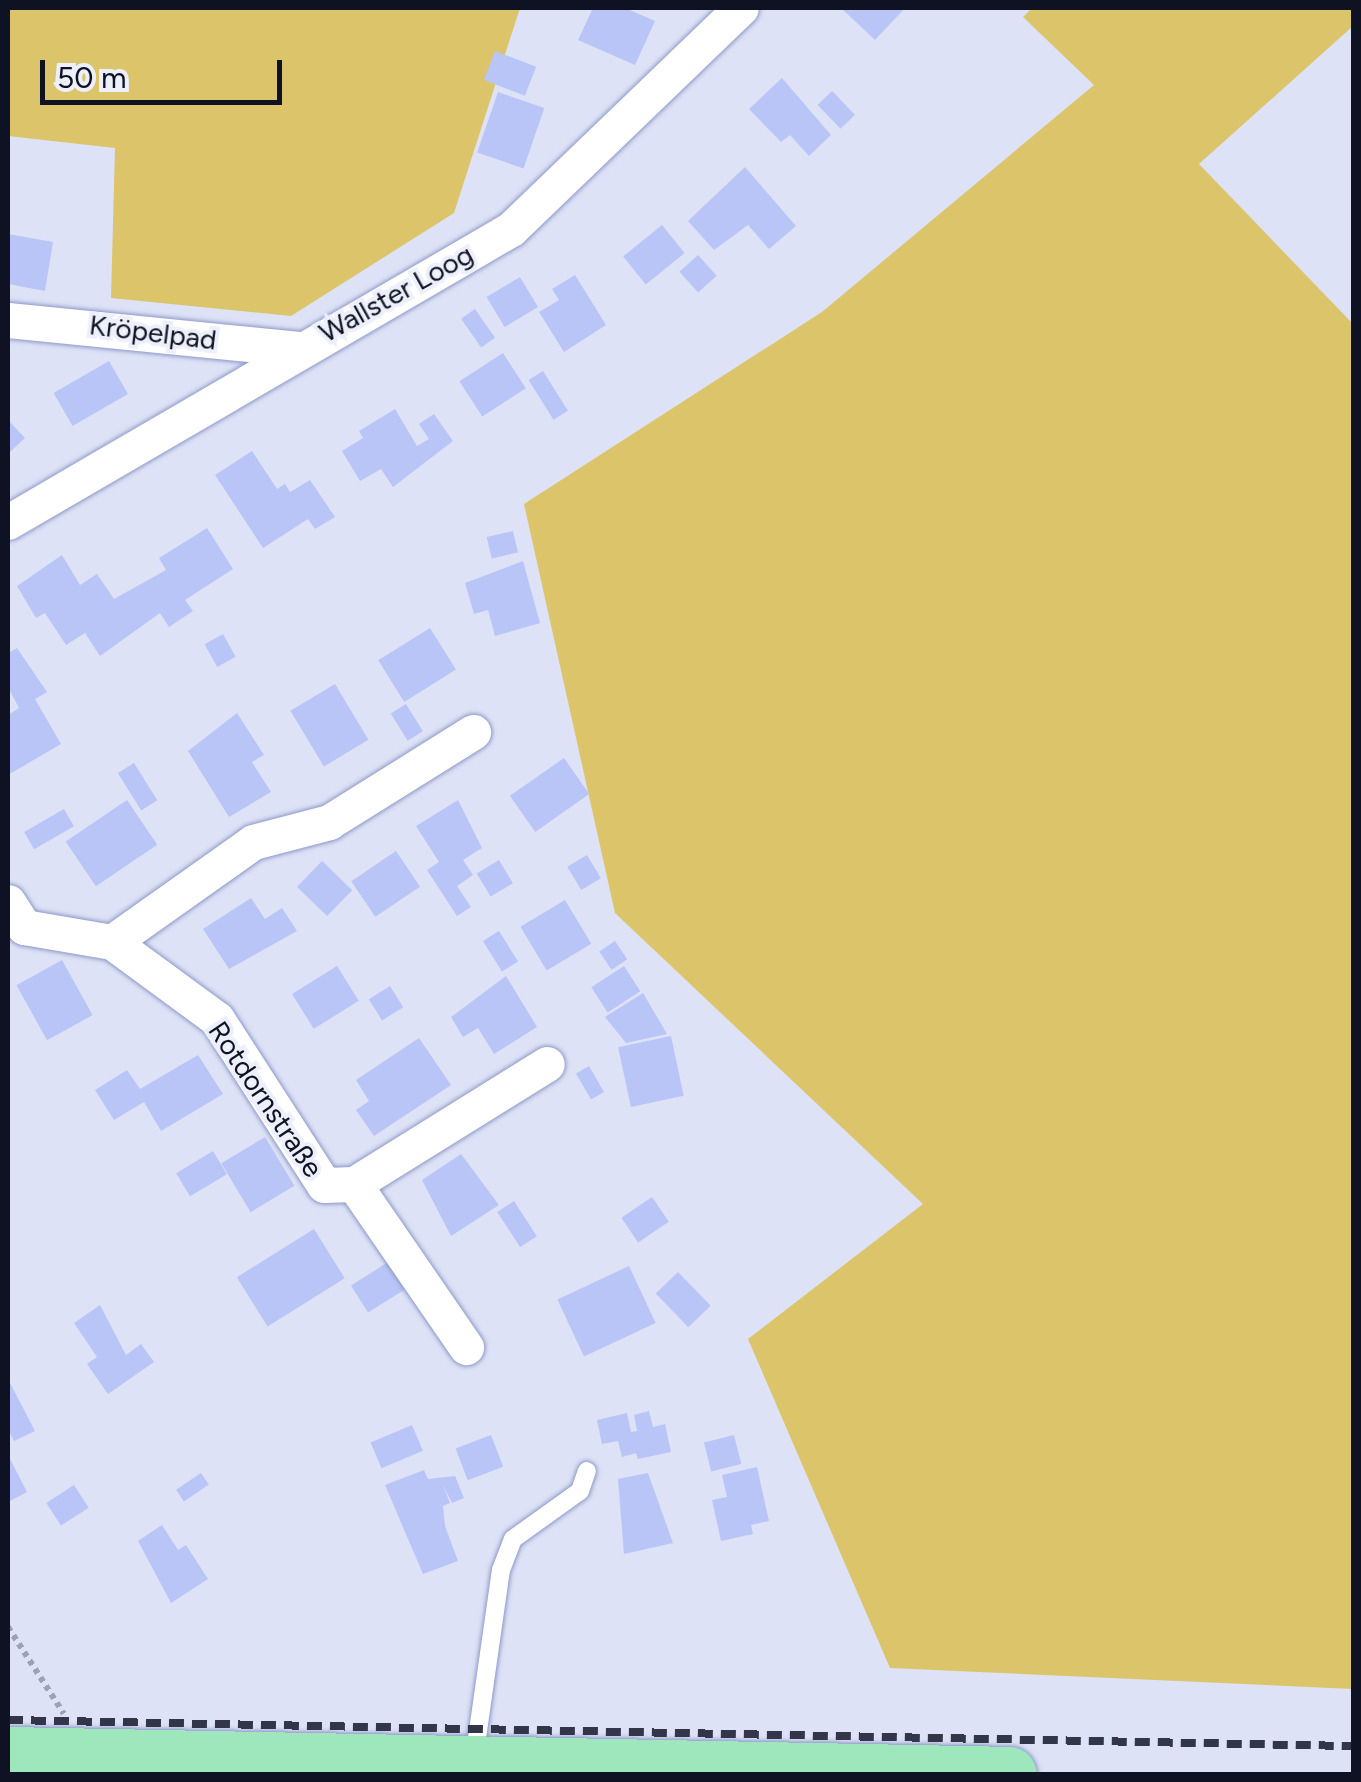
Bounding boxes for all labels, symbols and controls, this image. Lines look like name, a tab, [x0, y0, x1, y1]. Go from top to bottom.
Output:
scale bar	[45, 40, 288, 102]
text: 50 m	[57, 59, 126, 96]
street label: Wallster Loog	[313, 237, 479, 349]
street label: Kröpelpad	[87, 308, 219, 356]
street label: Rotdornstraße	[202, 1015, 330, 1183]

